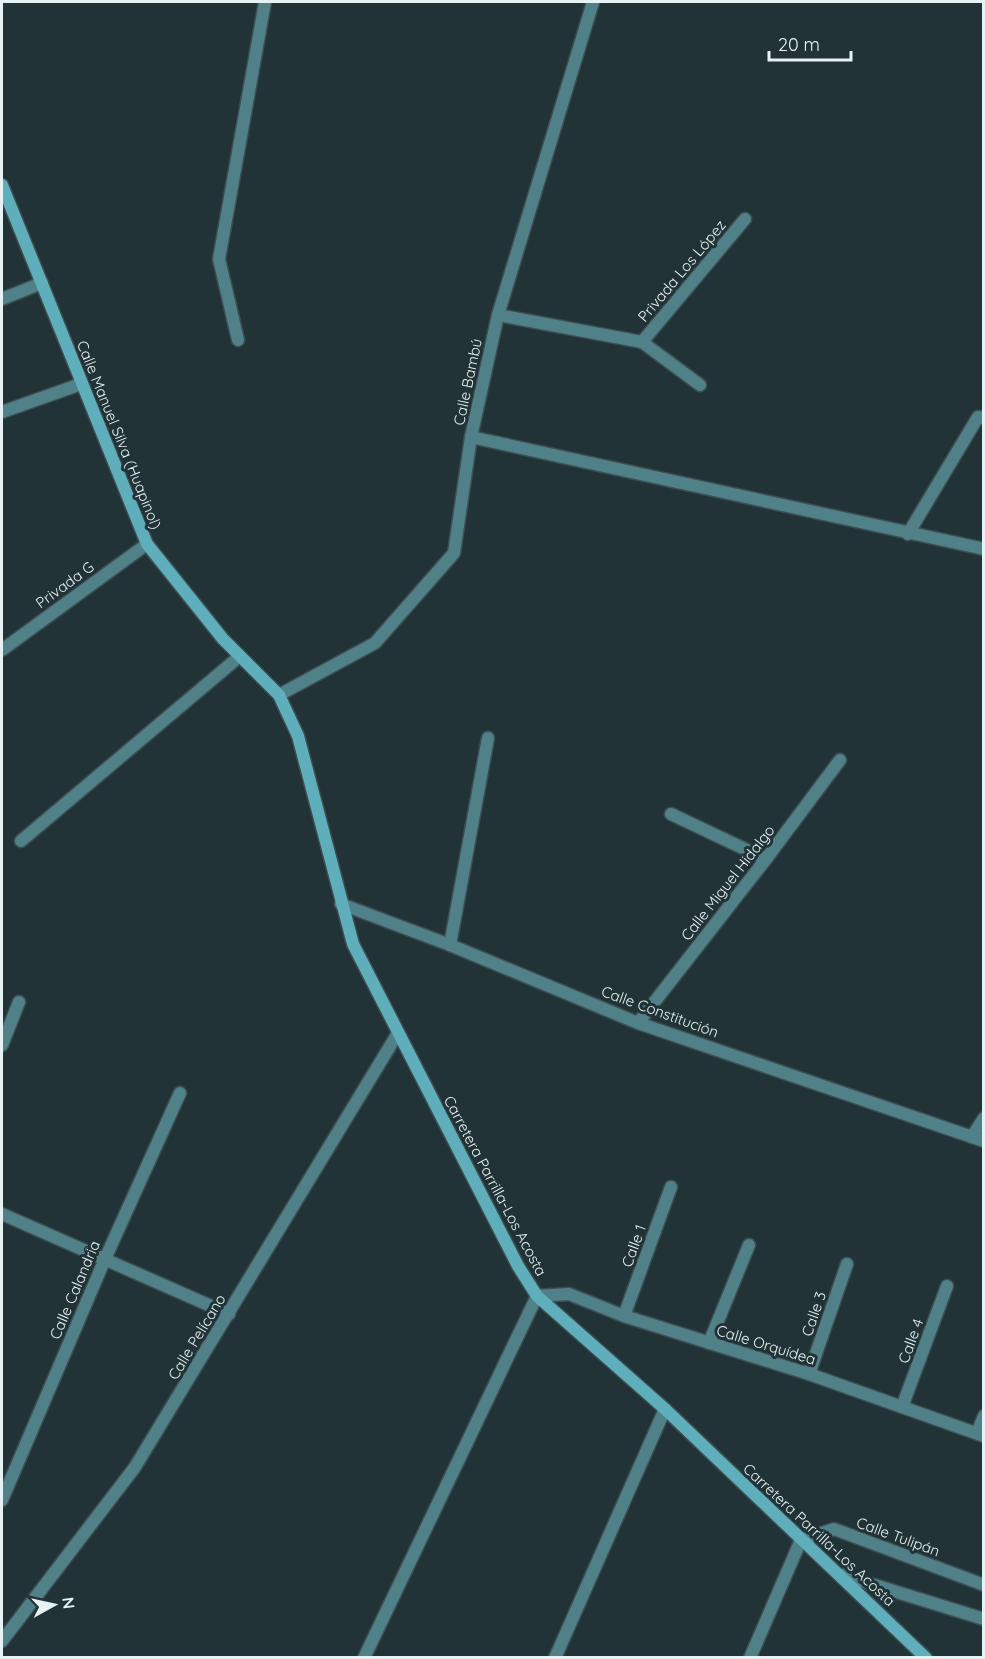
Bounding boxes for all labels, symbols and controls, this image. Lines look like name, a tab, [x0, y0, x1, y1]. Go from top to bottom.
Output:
scale bar	[769, 24, 852, 62]
text: 20 m	[778, 33, 820, 56]
street label: Privada Los López	[633, 216, 730, 325]
street label: Calle Bambú	[449, 337, 486, 427]
street label: Calle Manuel Silva (Huapinol)	[73, 338, 166, 532]
street label: Privada G	[32, 557, 98, 612]
street label: Calle Miguel Hidalgo	[677, 821, 779, 944]
street label: Calle Constitución	[599, 981, 721, 1042]
street label: Carretera Parrilla-Los Acosta	[440, 1092, 551, 1279]
street label: Calle 1	[617, 1222, 650, 1270]
street label: Calle Calandria	[45, 1238, 104, 1342]
street label: Calle 3	[797, 1289, 830, 1339]
street label: Calle Pelícano	[164, 1290, 230, 1383]
street label: Calle 4	[894, 1316, 927, 1366]
street label: Calle Orquídea	[714, 1320, 818, 1369]
street label: Carretera Parrilla-Los Acosta	[739, 1459, 899, 1610]
street label: Calle Tulipán	[854, 1513, 943, 1560]
north arrow	[24, 1575, 84, 1635]
text: N	[58, 1596, 80, 1610]

